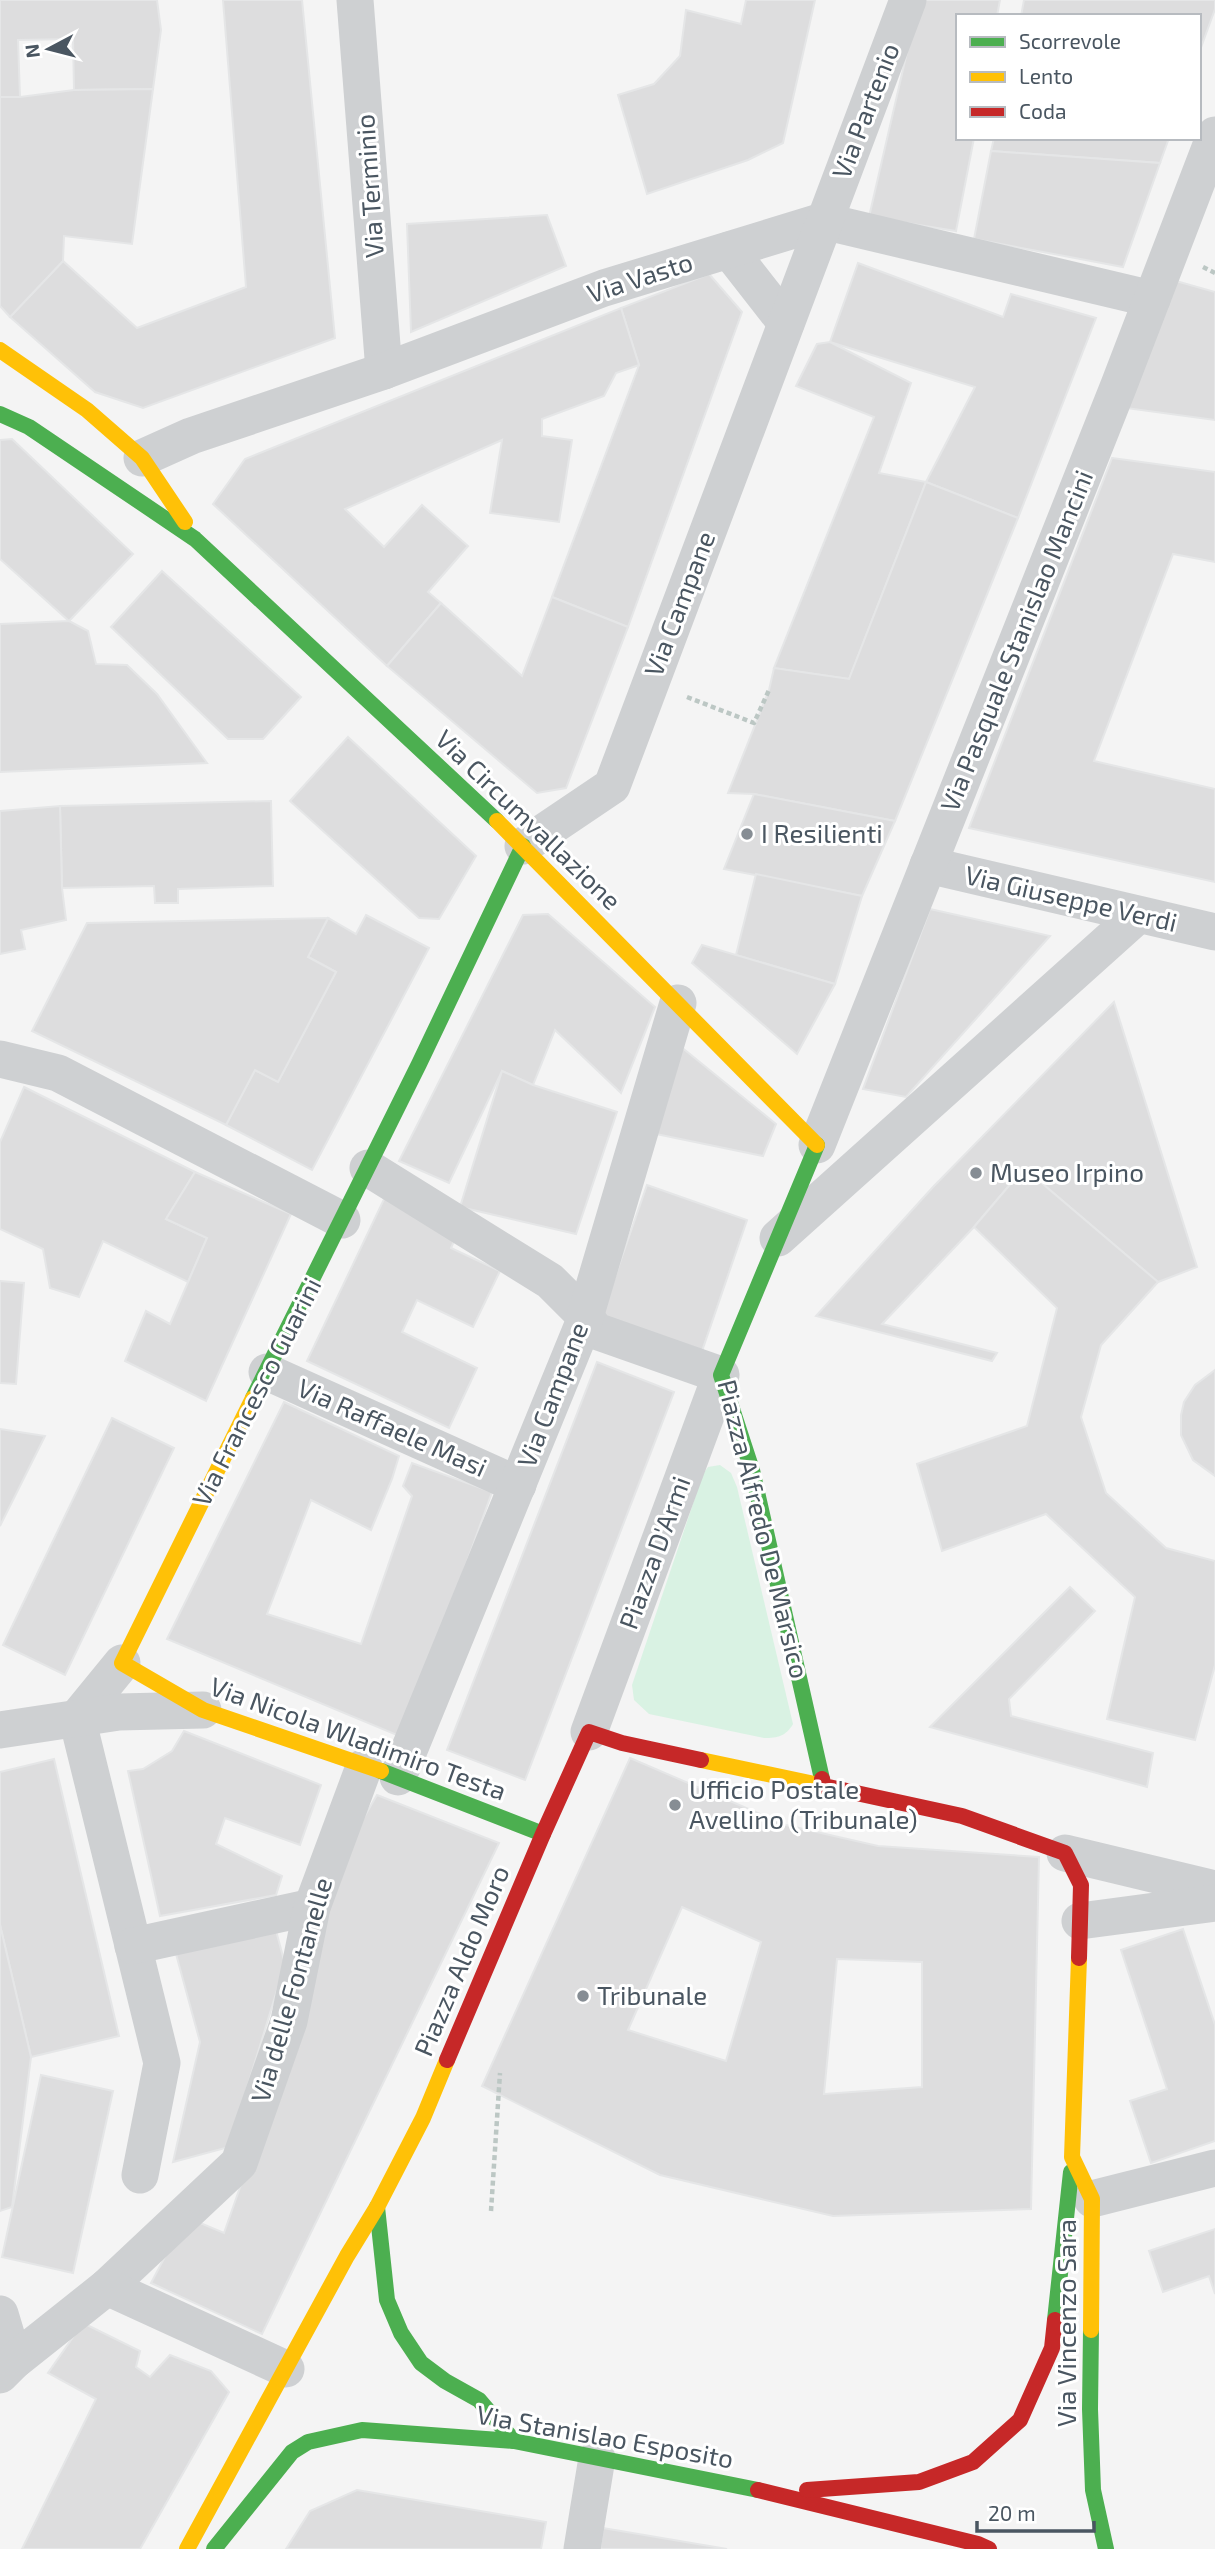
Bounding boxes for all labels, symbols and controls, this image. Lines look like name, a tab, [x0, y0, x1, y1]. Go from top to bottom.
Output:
north arrow	[14, 14, 84, 84]
legend	[956, 14, 1201, 140]
text: Scorrevole	[1019, 28, 1121, 53]
street label: Via Partenio	[825, 38, 905, 183]
text: N	[19, 43, 44, 59]
text: Lento	[1019, 63, 1073, 88]
text: Coda	[1019, 98, 1066, 123]
street label: Via Terminio	[348, 113, 389, 259]
street label: Via Vasto	[583, 245, 696, 308]
street label: Via Pasquale Stanislao Mancini	[933, 465, 1098, 816]
street label: Via Campane	[637, 527, 720, 680]
street label: Via Circumvallazione	[430, 723, 628, 915]
place label: I Resilienti	[761, 817, 883, 848]
marker: I Resilienti	[739, 826, 755, 842]
street label: Via Giuseppe Verdi	[962, 858, 1180, 937]
place label: Museo Irpino	[990, 1156, 1144, 1187]
marker: Museo Irpino	[968, 1165, 984, 1181]
street label: Via Francesco Guarini	[185, 1272, 327, 1511]
street label: Via Campane	[510, 1318, 593, 1471]
street label: Via Raffaele Masi	[293, 1371, 492, 1482]
street label: Piazza Alfredo De Marsico	[712, 1376, 817, 1681]
street label: Piazza D'Armi	[612, 1472, 696, 1633]
street label: Via Nicola Wladimiro Testa	[206, 1670, 511, 1806]
place label: Ufficio Postale Avellino (Tribunale)	[689, 1773, 917, 1834]
marker: Ufficio Postale Avellino (Tribunale)	[667, 1797, 683, 1813]
street label: Piazza Aldo Moro	[407, 1861, 515, 2060]
street label: Via delle Fontanelle	[244, 1874, 338, 2106]
place label: Tribunale	[597, 1979, 707, 2010]
marker: Tribunale	[575, 1988, 591, 2004]
street label: Via Vincenzo Sara	[1050, 2219, 1081, 2427]
street label: Via Stanislao Esposito	[474, 2398, 736, 2473]
scale bar	[977, 2490, 1094, 2534]
text: 20 m	[988, 2500, 1036, 2525]

